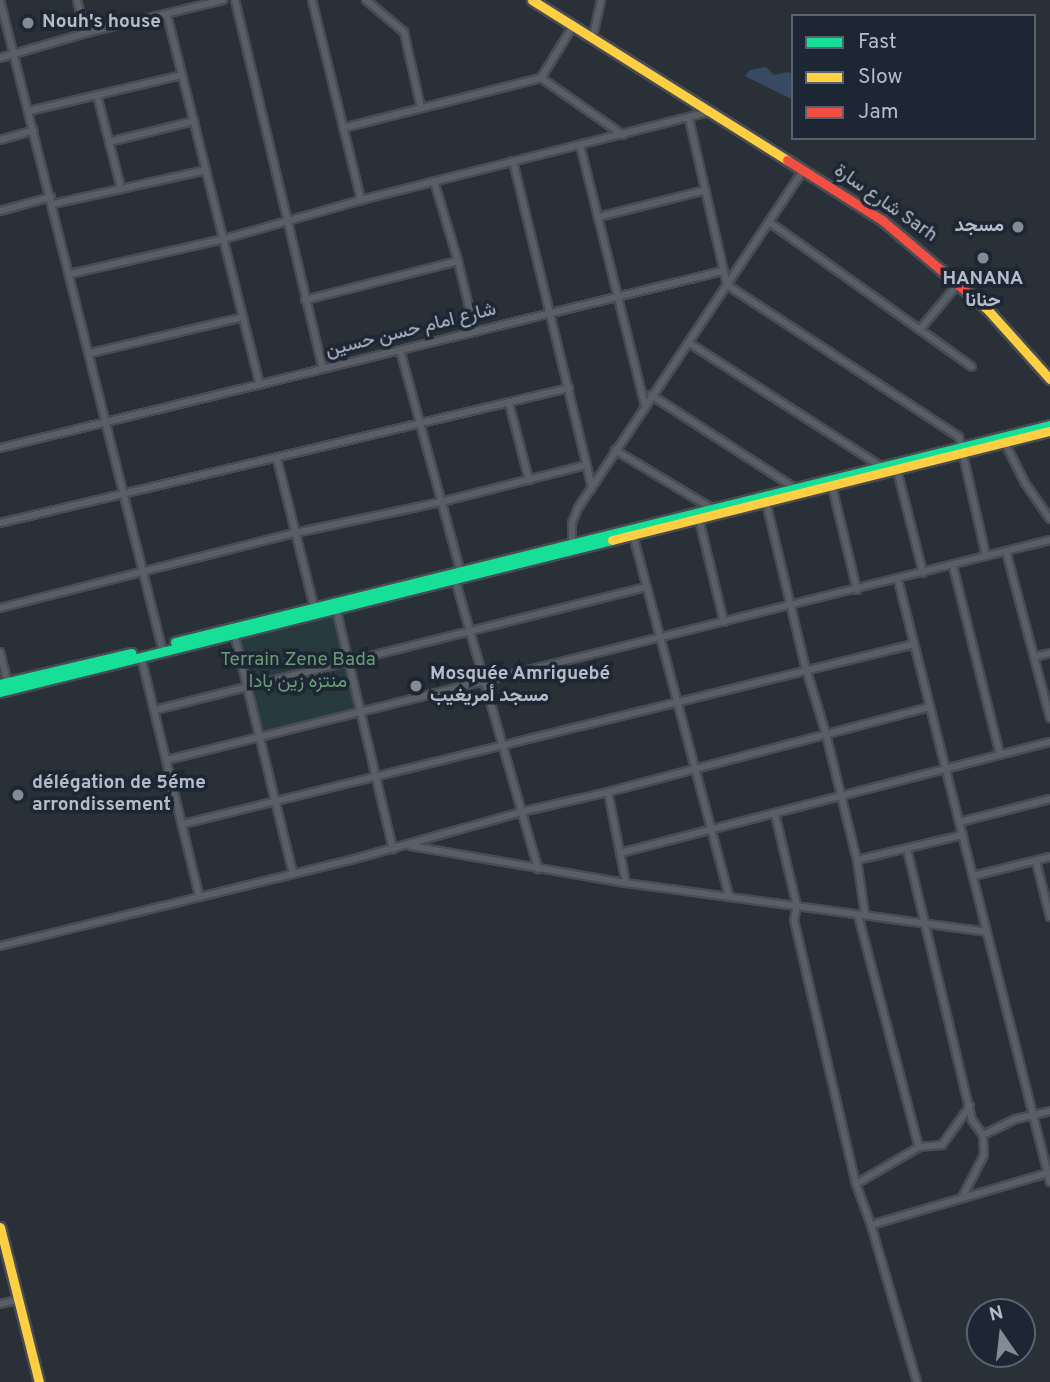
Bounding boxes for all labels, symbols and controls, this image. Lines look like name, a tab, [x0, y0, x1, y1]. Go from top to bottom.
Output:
place label: Nouh's house	[42, 12, 161, 34]
legend	[791, 14, 1036, 140]
marker: Nouh's house	[20, 15, 36, 31]
text: Fast	[858, 29, 897, 56]
text: Slow	[858, 64, 903, 91]
text: Jam	[858, 99, 899, 126]
street label: شارع سارة Sarh	[829, 160, 941, 248]
place label: مسجد	[954, 216, 1004, 238]
marker: مسجد	[1010, 219, 1026, 235]
marker: HANANA حنانا	[975, 250, 991, 266]
place label: HANANA حنانا	[943, 269, 1023, 313]
street label: شارع امام حسن حسين	[323, 299, 499, 363]
park label: Terrain Zene Bada منتزه زين بادا	[220, 650, 376, 694]
place label: Mosquée Amriguebé مسجد أمريغيب	[430, 664, 611, 708]
marker: Mosquée Amriguebé مسجد أمريغيب	[408, 678, 424, 694]
place label: délégation de 5éme arrondissement	[32, 773, 206, 817]
marker: délégation de 5éme arrondissement	[10, 787, 26, 803]
north arrow	[966, 1298, 1036, 1368]
text: N	[987, 1301, 1006, 1328]

